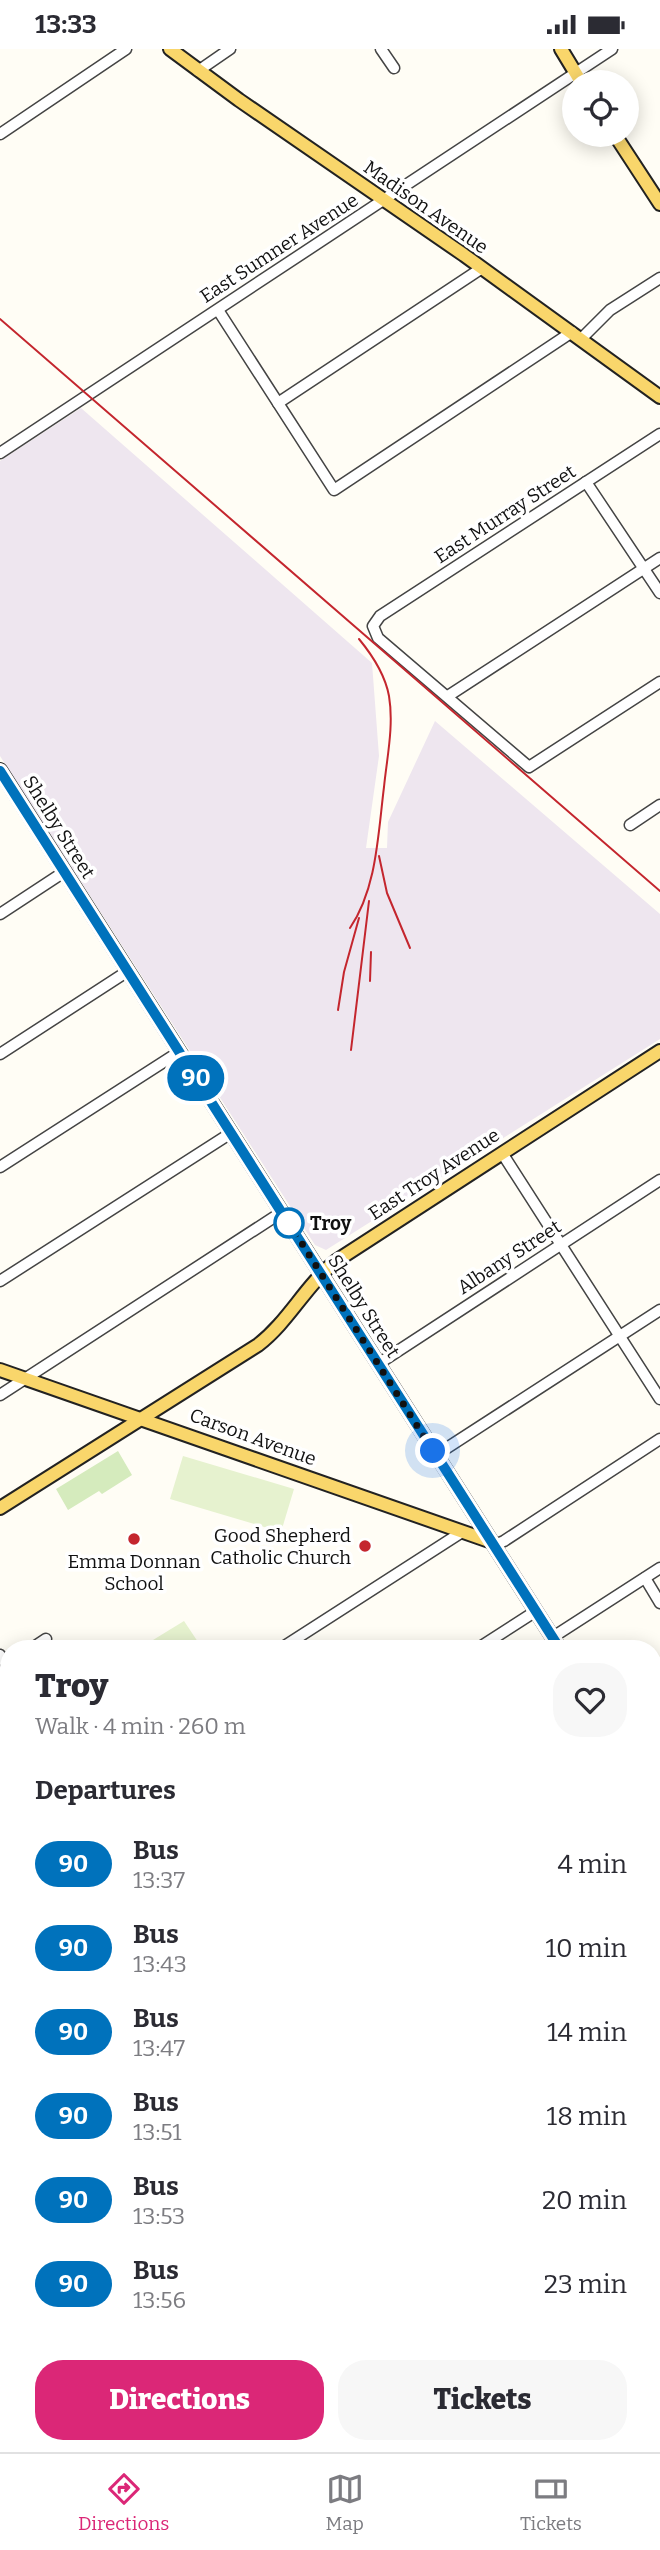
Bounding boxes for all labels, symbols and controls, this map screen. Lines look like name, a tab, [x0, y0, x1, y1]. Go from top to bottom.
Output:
text: 13:33	[35, 9, 97, 40]
map controls	[562, 70, 639, 147]
button: locate	[562, 70, 639, 147]
street label: Madison Avenue	[359, 156, 493, 258]
street label: East Sumner Avenue	[196, 188, 362, 308]
street label: East Murray Street	[430, 460, 580, 568]
street label: Shelby Street	[18, 771, 100, 883]
line badge: 90	[164, 1055, 228, 1101]
text: 90	[181, 1064, 211, 1092]
street label: East Troy Avenue	[364, 1123, 504, 1225]
marker: Troy	[274, 1208, 304, 1238]
place label: Troy	[310, 1212, 352, 1235]
street label: Albany Street	[453, 1215, 565, 1299]
street label: Shelby Street	[323, 1250, 405, 1362]
street label: Carson Avenue	[187, 1403, 319, 1471]
your location	[415, 1433, 450, 1468]
place label: Good Shepherd Catholic Church	[210, 1524, 351, 1569]
marker: Emma Donnan School	[126, 1531, 142, 1547]
marker: Good Shepherd Catholic Church	[357, 1538, 373, 1554]
place label: Emma Donnan School	[68, 1550, 200, 1595]
button: heart	[553, 1663, 627, 1737]
text: Troy	[35, 1666, 108, 1706]
text: Walk · 4 min · 260 m	[35, 1712, 246, 1740]
text: Departures	[35, 1775, 176, 1806]
text: Bus	[133, 1835, 179, 1866]
text: 4 min	[558, 1849, 627, 1880]
text: 90	[59, 1850, 88, 1878]
text: 13:37	[133, 1866, 185, 1894]
text: Bus	[133, 1919, 179, 1950]
text: 10 min	[546, 1933, 627, 1964]
text: 90	[59, 1934, 88, 1962]
text: 13:43	[133, 1950, 187, 1978]
text: Bus	[133, 2003, 179, 2034]
text: 14 min	[547, 2017, 627, 2048]
text: 90	[59, 2018, 88, 2046]
text: 13:47	[133, 2034, 185, 2062]
text: Bus	[133, 2087, 179, 2118]
text: 18 min	[547, 2101, 627, 2132]
text: 90	[59, 2102, 88, 2130]
text: 13:51	[133, 2118, 182, 2146]
text: Bus	[133, 2171, 179, 2202]
text: 20 min	[542, 2185, 627, 2216]
text: 90	[59, 2186, 88, 2214]
text: 13:53	[133, 2202, 185, 2230]
text: Bus	[133, 2255, 179, 2286]
text: 23 min	[544, 2269, 627, 2300]
text: 90	[59, 2270, 88, 2298]
text: 13:56	[133, 2286, 186, 2314]
button: Directions	[35, 2360, 324, 2440]
button: Tickets	[338, 2360, 627, 2440]
tab: Directions	[78, 2470, 169, 2535]
tab: Map	[326, 2470, 364, 2535]
tab: Tickets	[520, 2470, 582, 2535]

